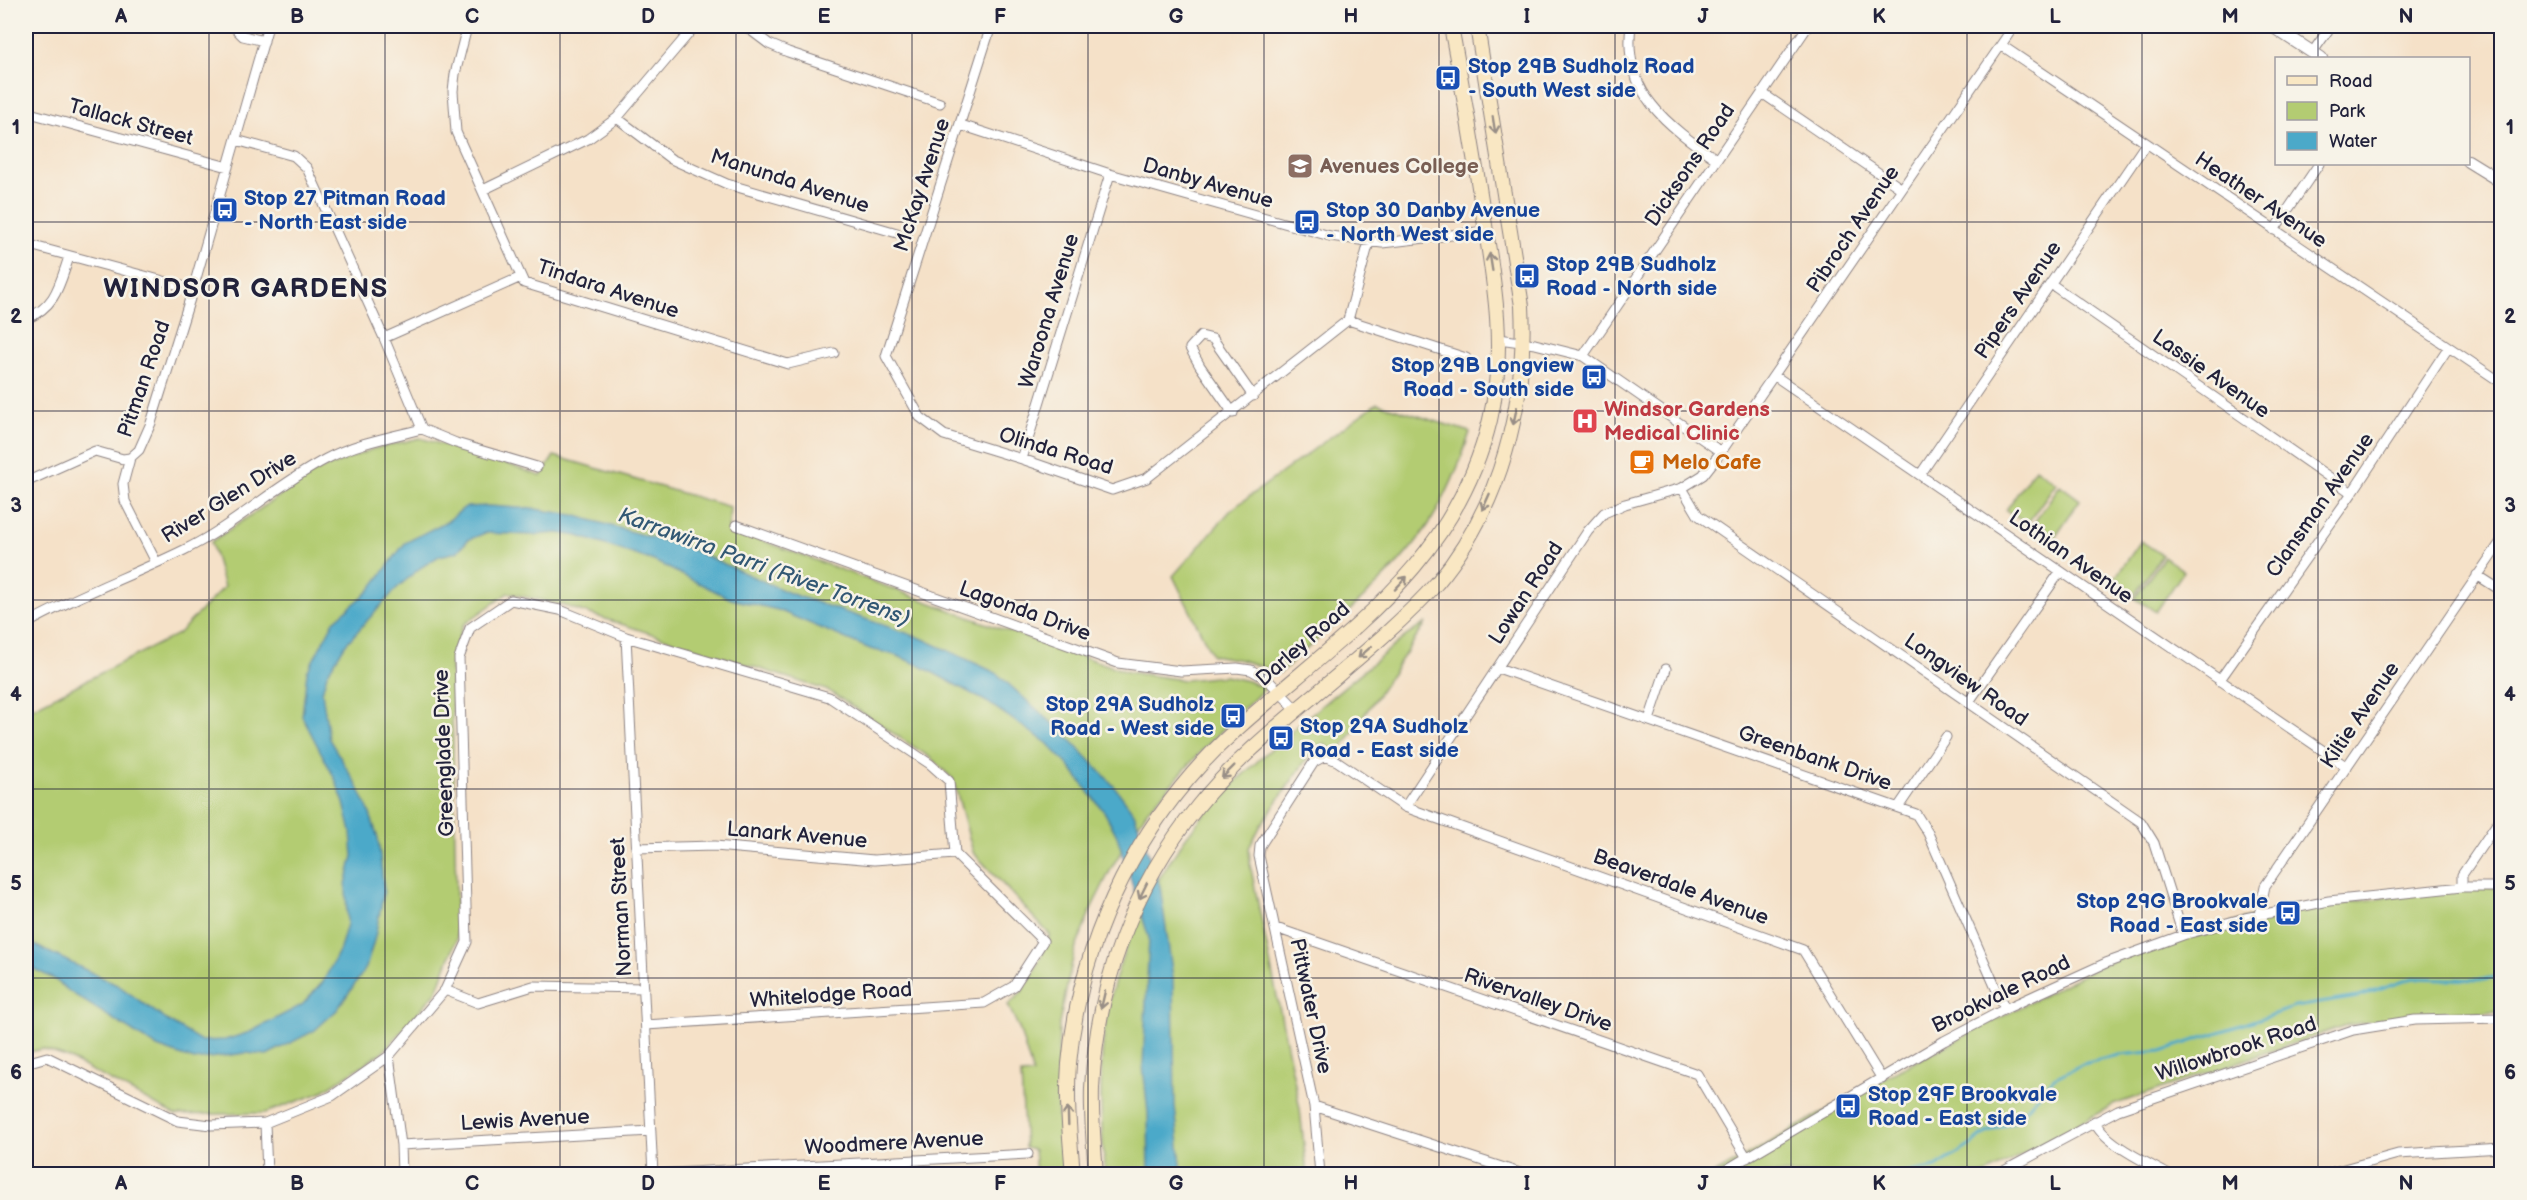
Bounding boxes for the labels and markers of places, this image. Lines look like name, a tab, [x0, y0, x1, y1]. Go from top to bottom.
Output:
place label: Stop 29B Sudholz Road - South West side	[1468, 54, 1695, 103]
bus stop icon: Stop 29B Sudholz Road - South West side	[1433, 63, 1463, 93]
school or university icon: Avenues College	[1285, 151, 1315, 181]
place label: Avenues College	[1319, 154, 1479, 179]
place label: Stop 27 Pitman Road - North East side	[244, 186, 446, 235]
bus stop icon: Stop 27 Pitman Road - North East side	[210, 195, 240, 225]
place label: Stop 30 Danby Avenue - North West side	[1326, 198, 1540, 247]
bus stop icon: Stop 30 Danby Avenue - North West side	[1292, 207, 1322, 237]
place label: Stop 29B Sudholz Road - North side	[1546, 252, 1717, 301]
bus stop icon: Stop 29B Sudholz Road - North side	[1512, 261, 1542, 291]
place label: Stop 29B Longview Road - South side	[1391, 353, 1574, 402]
bus stop icon: Stop 29B Longview Road - South side	[1579, 362, 1609, 392]
place label: Windsor Gardens Medical Clinic	[1604, 397, 1770, 446]
hospital icon: Windsor Gardens Medical Clinic	[1570, 406, 1600, 436]
cafe icon: Melo Cafe	[1627, 447, 1657, 477]
place label: Melo Cafe	[1662, 450, 1761, 475]
place label: Stop 29A Sudholz Road - West side	[1046, 692, 1214, 741]
bus stop icon: Stop 29A Sudholz Road - West side	[1218, 701, 1248, 731]
place label: Stop 29A Sudholz Road - East side	[1300, 714, 1468, 763]
bus stop icon: Stop 29A Sudholz Road - East side	[1266, 723, 1296, 753]
place label: Stop 29G Brookvale Road - East side	[2076, 889, 2268, 938]
bus stop icon: Stop 29G Brookvale Road - East side	[2273, 898, 2303, 928]
place label: Stop 29F Brookvale Road - East side	[1868, 1082, 2057, 1131]
bus stop icon: Stop 29F Brookvale Road - East side	[1833, 1091, 1863, 1121]

